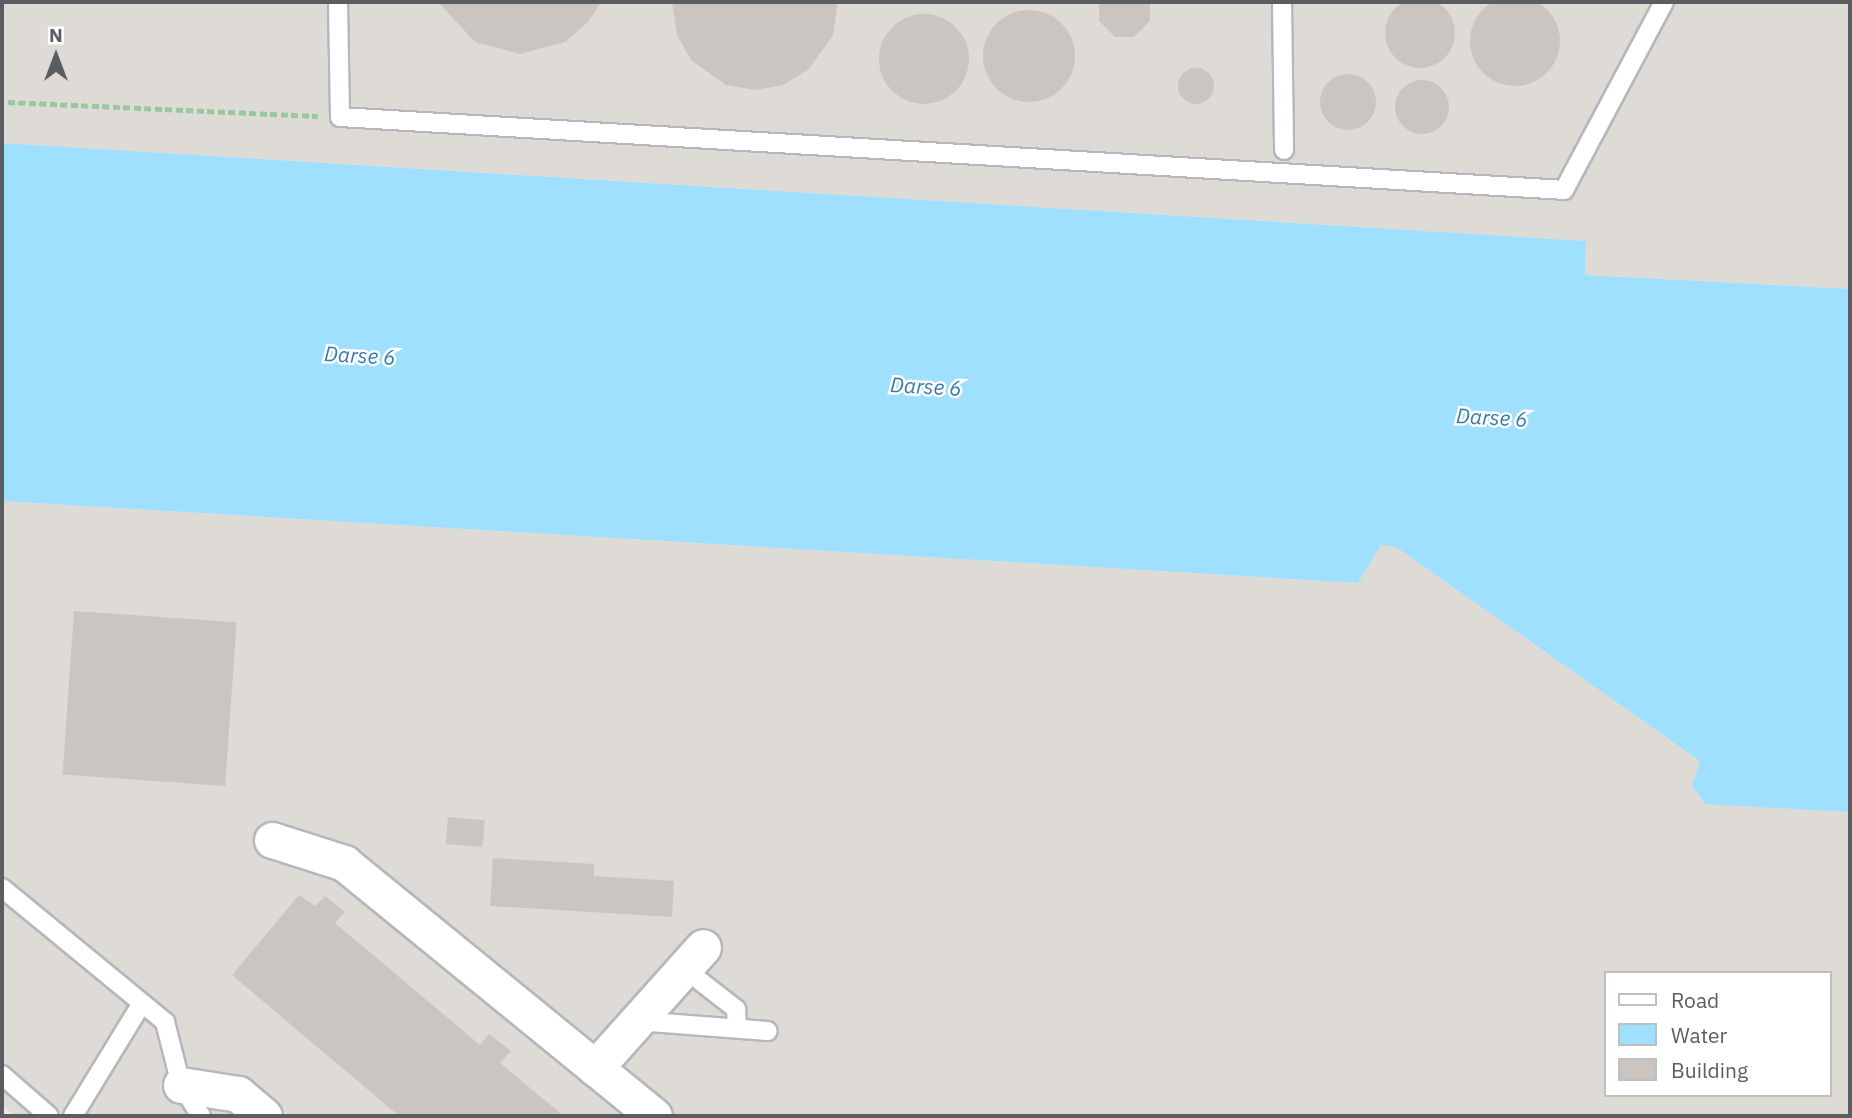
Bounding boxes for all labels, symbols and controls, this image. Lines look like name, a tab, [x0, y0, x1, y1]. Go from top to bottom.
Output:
north arrow	[21, 21, 91, 91]
text: N	[49, 23, 63, 47]
water label: Darse 6	[324, 341, 396, 369]
water label: Darse 6	[890, 372, 962, 400]
water label: Darse 6	[1456, 403, 1528, 431]
legend	[1604, 971, 1831, 1097]
text: Road	[1671, 986, 1719, 1014]
text: Water	[1671, 1021, 1727, 1049]
text: Building	[1671, 1056, 1748, 1084]

